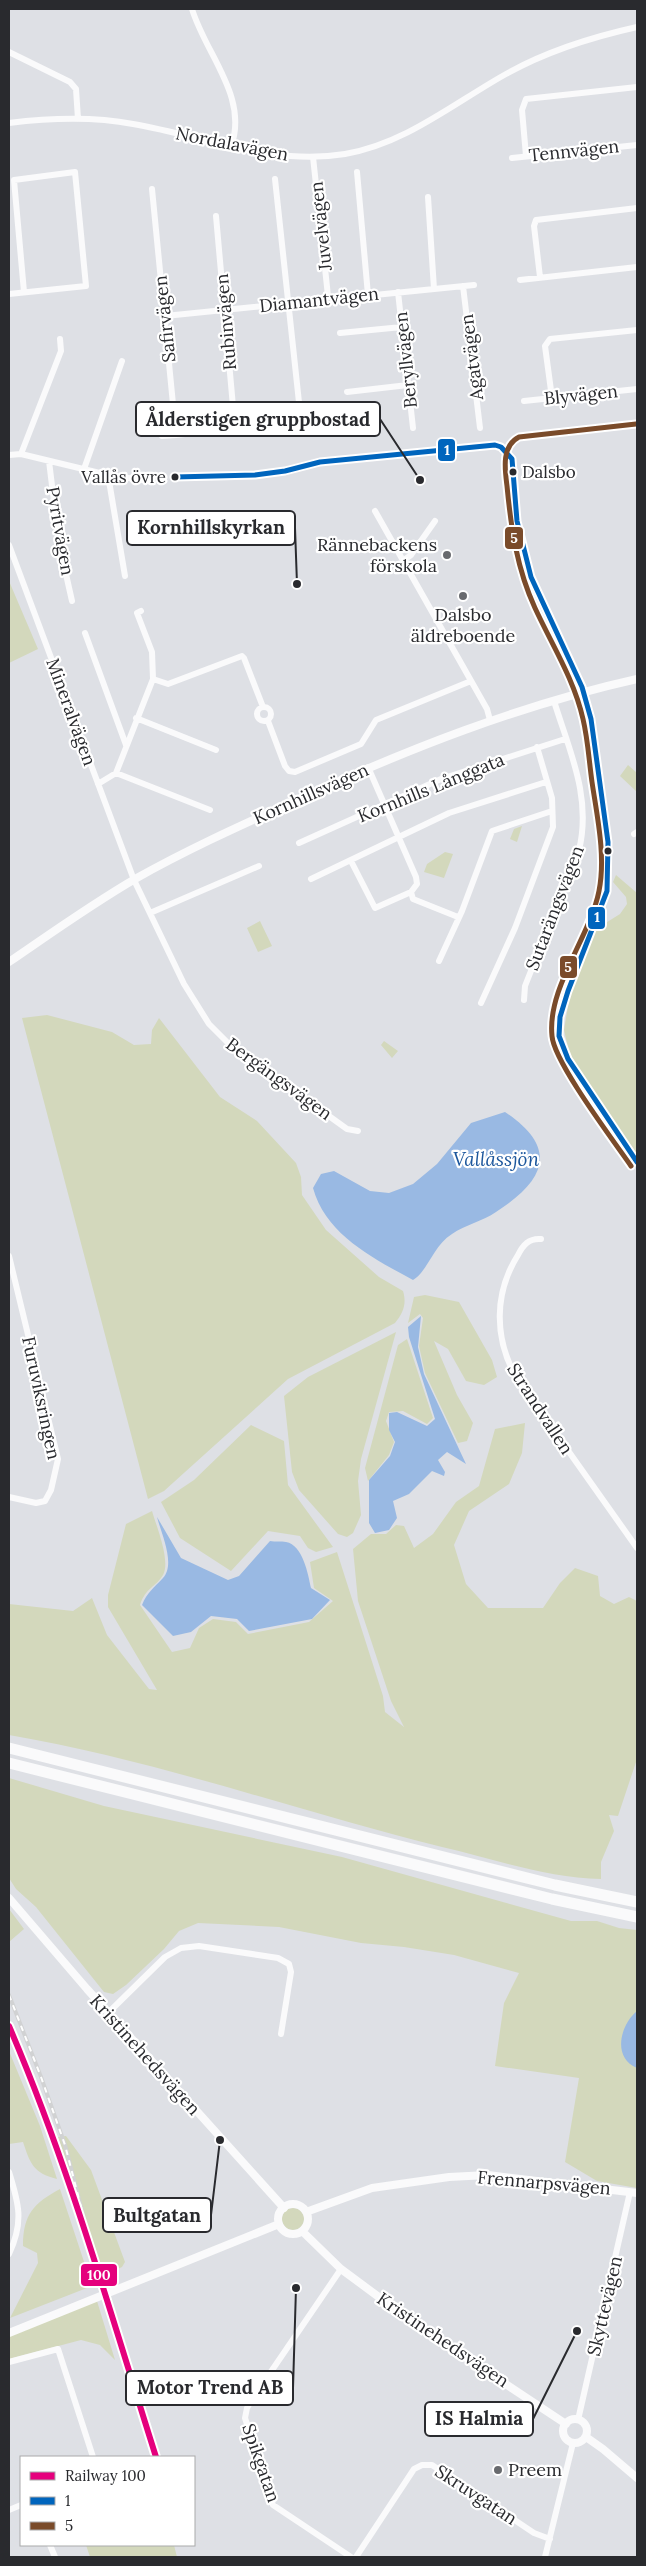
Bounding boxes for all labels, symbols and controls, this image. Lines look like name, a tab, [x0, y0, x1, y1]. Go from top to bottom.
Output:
street label: Nordalavägen	[174, 121, 291, 166]
street label: Tennvägen	[528, 134, 620, 167]
street label: Juvelvägen	[304, 180, 337, 273]
street label: Rubinvägen	[210, 273, 241, 371]
street label: Safirvägen	[148, 274, 181, 364]
street label: Diamantvägen	[258, 282, 380, 317]
street label: Beryllvägen	[389, 311, 422, 409]
street label: Agatvägen	[455, 313, 488, 402]
street label: Blyvägen	[543, 379, 619, 410]
callout: Ålderstigen gruppbostad	[136, 402, 380, 436]
text: Ålderstigen gruppbostad	[146, 406, 370, 431]
line badge: 1	[437, 438, 456, 462]
text: 1	[444, 441, 450, 459]
place label: Dalsbo	[522, 461, 576, 483]
place label: Vallås övre	[80, 466, 166, 488]
marker: Dalsbo	[508, 467, 518, 477]
marker: Vallås övre	[170, 472, 180, 482]
street label: Pyritvägen	[41, 485, 80, 577]
callout: Kornhillskyrkan	[127, 511, 295, 545]
text: Kornhillskyrkan	[137, 515, 285, 539]
line badge: 5	[504, 526, 524, 550]
text: 5	[510, 529, 518, 547]
place label: Rännebackens förskola	[317, 533, 437, 577]
marker: Rännebackens förskola	[441, 549, 453, 561]
marker: Dalsbo äldreboende	[457, 590, 469, 602]
place label: Dalsbo äldreboende	[411, 603, 516, 647]
street label: Mineralvägen	[41, 655, 102, 769]
street label: Kornhills Långgata	[354, 748, 508, 827]
street label: Kornhillsvägen	[249, 758, 372, 829]
street label: Sutarängsvägen	[520, 842, 589, 974]
unlabelled marker	[603, 846, 613, 856]
line badge: 1	[587, 906, 606, 930]
text: 1	[594, 908, 600, 926]
line badge: 5	[559, 955, 578, 979]
text: 5	[564, 958, 572, 976]
street label: Bergängsvägen	[222, 1032, 337, 1125]
water label: Vallåssjön	[453, 1147, 539, 1171]
street label: Furuviksringen	[17, 1334, 66, 1462]
street label: Strandvallen	[502, 1359, 579, 1459]
street label: Kristinehedsvägen	[85, 1990, 206, 2120]
street label: Frennarpsvägen	[476, 2165, 612, 2200]
callout: Bultgatan	[103, 2198, 211, 2232]
text: Bultgatan	[113, 2203, 201, 2227]
street label: Skyttevägen	[582, 2254, 627, 2358]
line badge: 100	[80, 2263, 118, 2287]
text: 100	[87, 2266, 111, 2284]
street label: Kristinehedsvägen	[373, 2287, 514, 2392]
callout: Motor Trend AB	[126, 2371, 293, 2405]
text: Motor Trend AB	[137, 2375, 284, 2399]
callout: IS Halmia	[425, 2402, 533, 2436]
text: IS Halmia	[435, 2406, 523, 2430]
street label: Spikgatan	[237, 2420, 286, 2505]
legend	[20, 2456, 195, 2546]
place label: Preem	[508, 2458, 562, 2481]
street label: Skruvgatan	[431, 2459, 522, 2530]
marker: Preem	[492, 2464, 504, 2476]
text: Railway 100	[65, 2466, 146, 2485]
text: 1	[65, 2491, 70, 2510]
text: 5	[65, 2516, 73, 2535]

